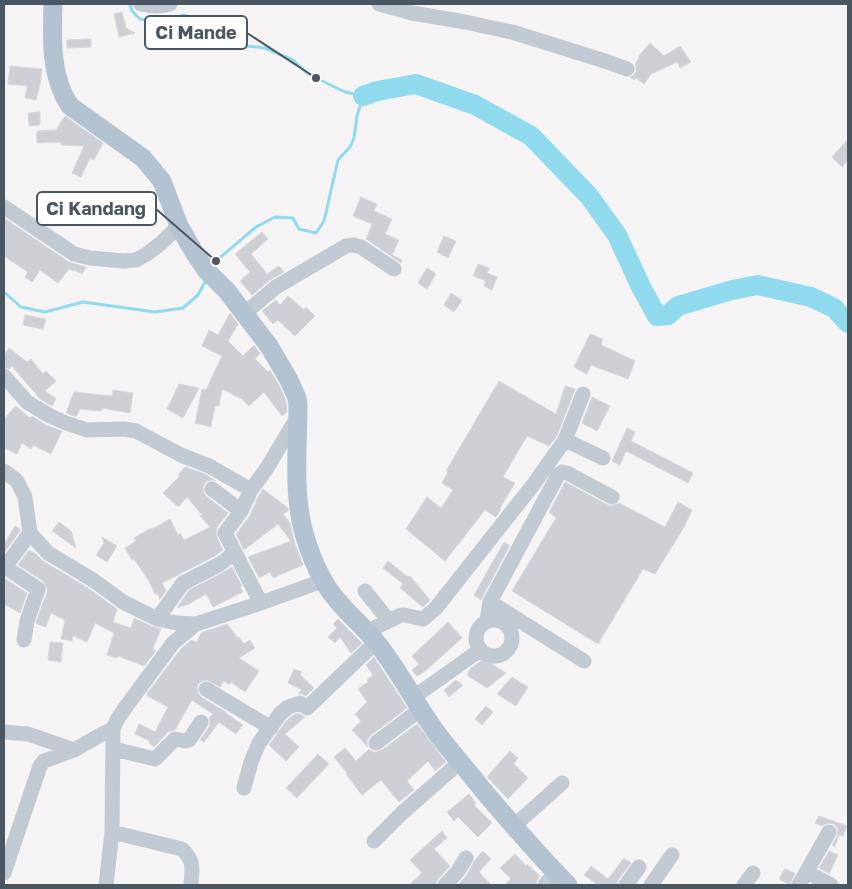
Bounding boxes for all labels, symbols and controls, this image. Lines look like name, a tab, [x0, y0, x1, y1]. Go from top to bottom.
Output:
callout: Ci Mande	[145, 16, 247, 49]
text: Ci Mande	[155, 21, 237, 43]
callout: Ci Kandang	[37, 192, 156, 225]
text: Ci Kandang	[46, 197, 146, 219]

